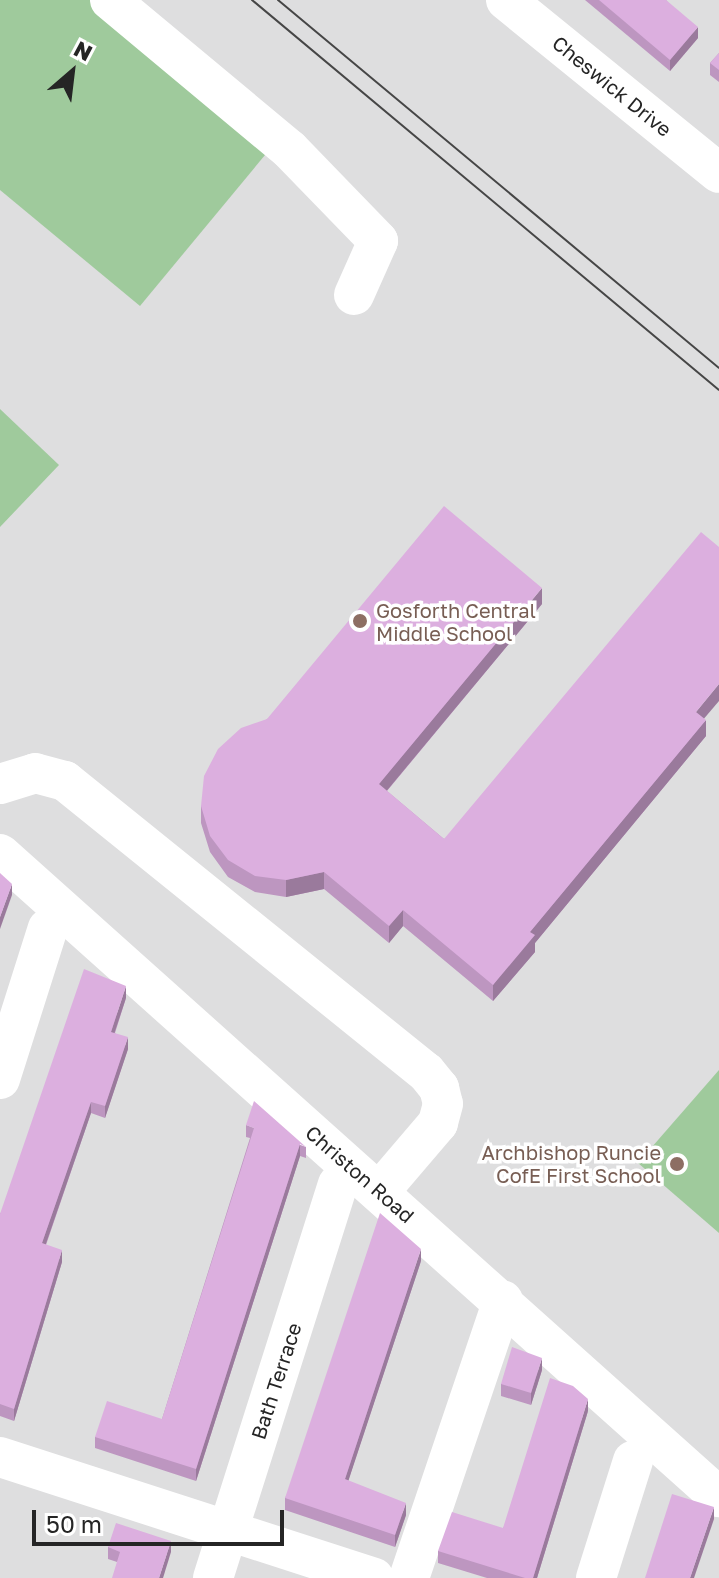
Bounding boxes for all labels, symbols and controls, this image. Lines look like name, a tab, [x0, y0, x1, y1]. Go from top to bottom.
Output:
street label: Cheswick Drive	[548, 31, 676, 141]
north arrow	[32, 32, 112, 112]
text: N	[70, 35, 97, 66]
place label: Gosforth Central Middle School	[376, 598, 536, 645]
marker: Gosforth Central Middle School	[351, 612, 369, 630]
street label: Christon Road	[301, 1120, 419, 1228]
place label: Archbishop Runcie CofE First School	[481, 1140, 661, 1187]
marker: Archbishop Runcie CofE First School	[668, 1155, 686, 1173]
street label: Bath Terrace	[246, 1320, 306, 1442]
scale bar	[36, 1494, 288, 1544]
text: 50 m	[46, 1509, 102, 1538]

